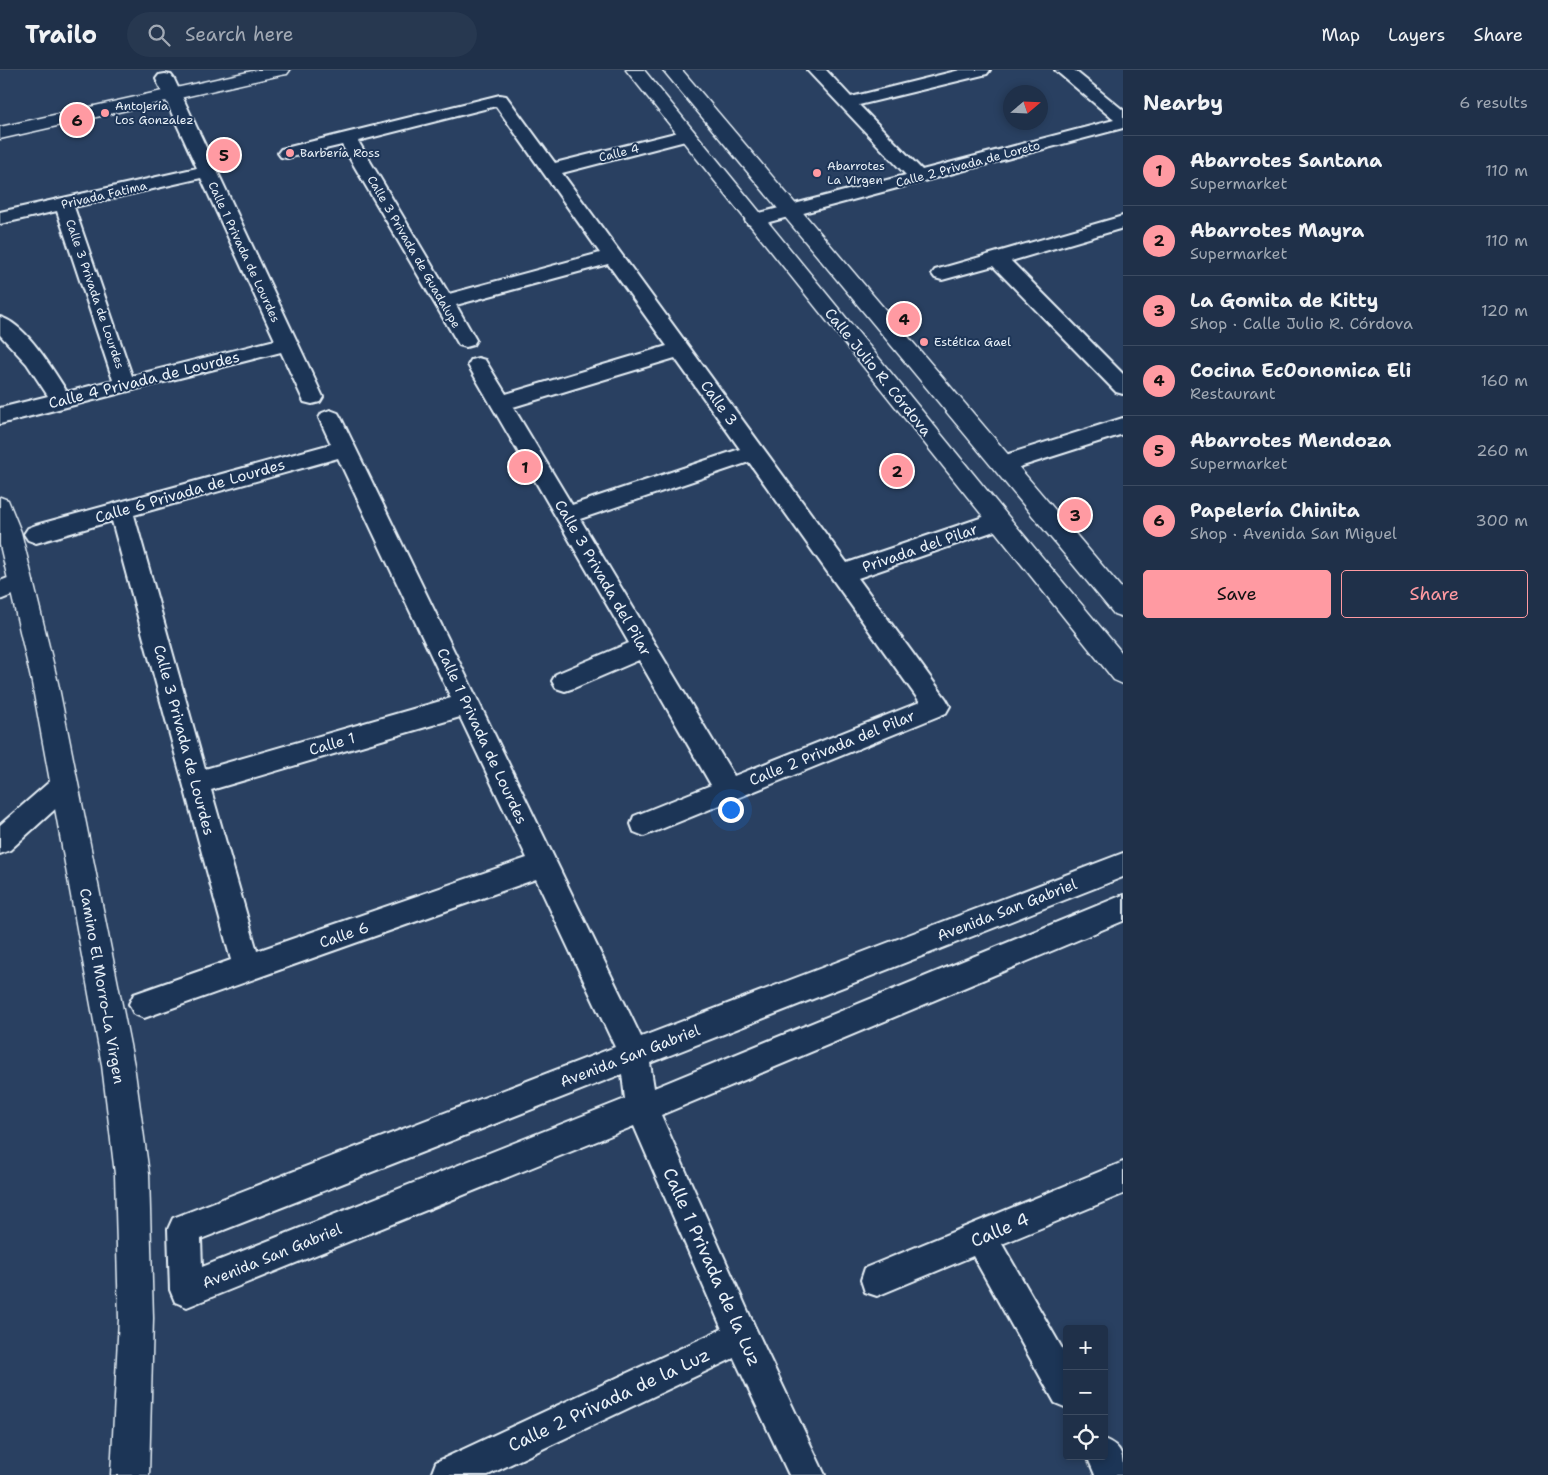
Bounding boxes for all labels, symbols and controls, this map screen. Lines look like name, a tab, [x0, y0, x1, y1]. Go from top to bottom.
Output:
search box	[127, 12, 477, 57]
text: Trailo	[25, 19, 97, 51]
icon: search	[145, 21, 173, 49]
text: Search here	[185, 22, 294, 47]
text: Map	[1322, 23, 1360, 47]
text: Layers	[1388, 23, 1445, 47]
text: Share	[1473, 23, 1523, 47]
north arrow	[1003, 85, 1048, 130]
text: Nearby	[1143, 89, 1223, 117]
text: 6 results	[1459, 92, 1528, 113]
place label: Antojería Los Gonzalez	[115, 98, 194, 128]
pin: 6	[61, 101, 93, 139]
marker: Antojería Los Gonzalez	[99, 107, 111, 119]
pin: 5	[208, 136, 240, 174]
street label: Calle 2 Privada de Loreto	[894, 137, 1042, 191]
street label: Calle 4	[597, 140, 641, 166]
place label: Barbería Ross	[300, 145, 380, 161]
marker: Barbería Ross	[284, 147, 296, 159]
text: Abarrotes Santana	[1190, 148, 1382, 173]
place label: Abarrotes La Virgen	[827, 158, 885, 188]
text: 1	[1155, 160, 1163, 181]
text: 110 m	[1485, 160, 1528, 181]
marker: Abarrotes La Virgen	[811, 167, 823, 179]
street label: Calle 3 Privada de Guadalupe	[364, 173, 464, 331]
text: Supermarket	[1190, 173, 1287, 194]
street label: Privada Fatima	[60, 177, 149, 213]
street label: Calle 1 Privada de Lourdes	[204, 179, 284, 325]
street label: Calle 3 Privada de Lourdes	[62, 217, 128, 371]
text: Abarrotes Mayra	[1190, 218, 1364, 243]
text: 2	[1153, 230, 1165, 251]
text: 110 m	[1485, 230, 1528, 251]
text: Supermarket	[1190, 243, 1287, 264]
text: La Gomita de Kitty	[1190, 288, 1378, 313]
pin: 4	[888, 300, 920, 338]
text: 3	[1153, 300, 1165, 321]
text: 120 m	[1481, 300, 1528, 321]
street label: Calle Julio R. Córdova	[820, 304, 936, 441]
text: Shop · Calle Julio R. Córdova	[1190, 313, 1413, 334]
place label: Estética Gael	[934, 334, 1011, 350]
marker: Estética Gael	[918, 336, 930, 348]
street label: Calle 4 Privada de Lourdes	[46, 347, 242, 413]
text: Cocina Ec0onomica Eli	[1190, 358, 1411, 383]
text: 4	[1153, 370, 1165, 391]
text: 160 m	[1481, 370, 1528, 391]
street label: Calle 3	[696, 376, 742, 430]
text: Restaurant	[1190, 383, 1276, 404]
text: Abarrotes Mendoza	[1190, 428, 1391, 453]
text: 5	[1154, 440, 1164, 461]
text: 260 m	[1476, 440, 1528, 461]
pin: 1	[509, 448, 541, 486]
pin: 2	[881, 452, 913, 490]
text: Supermarket	[1190, 453, 1287, 474]
street label: Calle 6 Privada de Lourdes	[93, 454, 287, 528]
street label: Calle 3 Privada del Pilar	[550, 496, 656, 660]
pin: 3	[1059, 496, 1091, 534]
text: Papelería Chinita	[1190, 498, 1360, 523]
text: 6	[1153, 510, 1165, 531]
text: 300 m	[1476, 510, 1528, 531]
street label: Privada del Pilar	[860, 519, 980, 577]
text: Shop · Avenida San Miguel	[1190, 523, 1397, 544]
button: Save	[1143, 570, 1331, 618]
button: Share	[1341, 570, 1528, 618]
street label: Calle 3 Privada de Lourdes	[149, 643, 219, 837]
street label: Calle 1 Privada de Lourdes	[432, 645, 532, 827]
street label: Calle 2 Privada del Pilar	[746, 706, 918, 790]
street label: Calle 1	[307, 728, 357, 760]
your location	[718, 797, 744, 823]
street label: Avenida San Gabriel	[934, 874, 1080, 946]
street label: Camino El Morro-La Virgen	[75, 887, 129, 1085]
street label: Calle 6	[317, 917, 371, 953]
street label: Avenida San Gabriel	[557, 1020, 703, 1092]
street label: Calle 1 Privada de la Luz	[657, 1164, 767, 1370]
street label: Calle 4	[967, 1207, 1033, 1253]
street label: Avenida San Gabriel	[199, 1219, 345, 1293]
map controls	[1063, 1325, 1108, 1460]
button: +	[1063, 1325, 1108, 1370]
street label: Calle 2 Privada de la Luz	[504, 1343, 714, 1457]
button: −	[1063, 1370, 1108, 1415]
button: locate	[1063, 1415, 1108, 1460]

